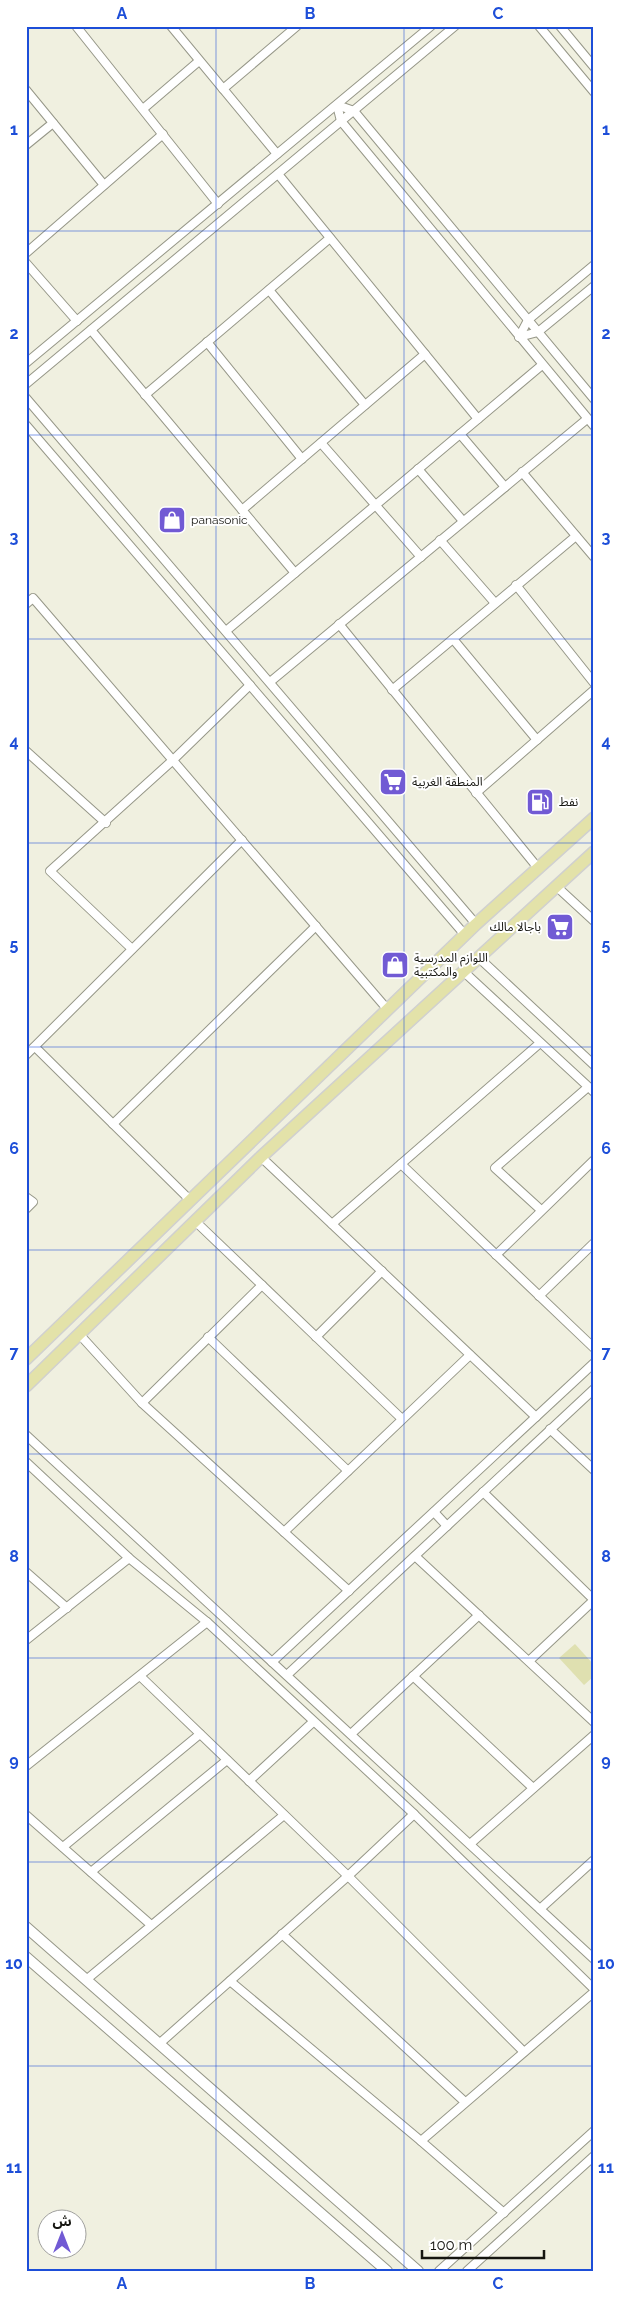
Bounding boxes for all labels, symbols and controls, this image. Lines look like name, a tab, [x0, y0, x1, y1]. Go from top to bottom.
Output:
text: A	[117, 4, 128, 23]
text: B	[305, 4, 316, 23]
text: C	[493, 4, 504, 23]
text: 1	[10, 120, 18, 139]
text: 1	[602, 120, 610, 139]
text: 2	[9, 324, 19, 343]
text: 2	[601, 324, 611, 343]
shop icon: panasonic	[157, 505, 187, 535]
place label: panasonic	[191, 513, 248, 527]
text: 3	[10, 528, 19, 547]
text: 3	[602, 528, 611, 547]
text: 4	[9, 732, 19, 751]
text: 4	[601, 732, 611, 751]
supermarket icon: المنطقة الغربية	[378, 767, 408, 797]
place label: المنطقة الغربية	[412, 775, 483, 789]
fuel station icon: نفط	[525, 787, 555, 817]
place label: نفط	[559, 795, 578, 809]
supermarket icon: باجالا مالك	[545, 912, 575, 942]
place label: باجالا مالك	[490, 920, 541, 934]
text: 5	[10, 935, 19, 954]
text: 5	[602, 935, 611, 954]
shop icon: اللوازم المدرسية والمكتبية	[380, 950, 410, 980]
place label: اللوازم المدرسية والمكتبية	[414, 951, 488, 979]
text: 6	[9, 1139, 19, 1158]
text: 6	[601, 1139, 611, 1158]
text: 7	[10, 1343, 19, 1362]
text: 7	[602, 1343, 611, 1362]
text: 8	[9, 1547, 19, 1566]
text: 8	[601, 1547, 611, 1566]
text: 9	[9, 1751, 19, 1770]
text: 9	[601, 1751, 611, 1770]
text: 10	[5, 1954, 23, 1973]
text: 10	[597, 1954, 615, 1973]
text: 11	[6, 2158, 22, 2177]
text: 11	[598, 2158, 614, 2177]
north arrow	[38, 2210, 88, 2260]
text: ش	[52, 2213, 72, 2229]
scale bar	[422, 2227, 545, 2259]
text: 100 m	[430, 2236, 472, 2254]
text: A	[117, 2274, 128, 2293]
text: B	[305, 2274, 316, 2293]
text: C	[493, 2274, 504, 2293]

